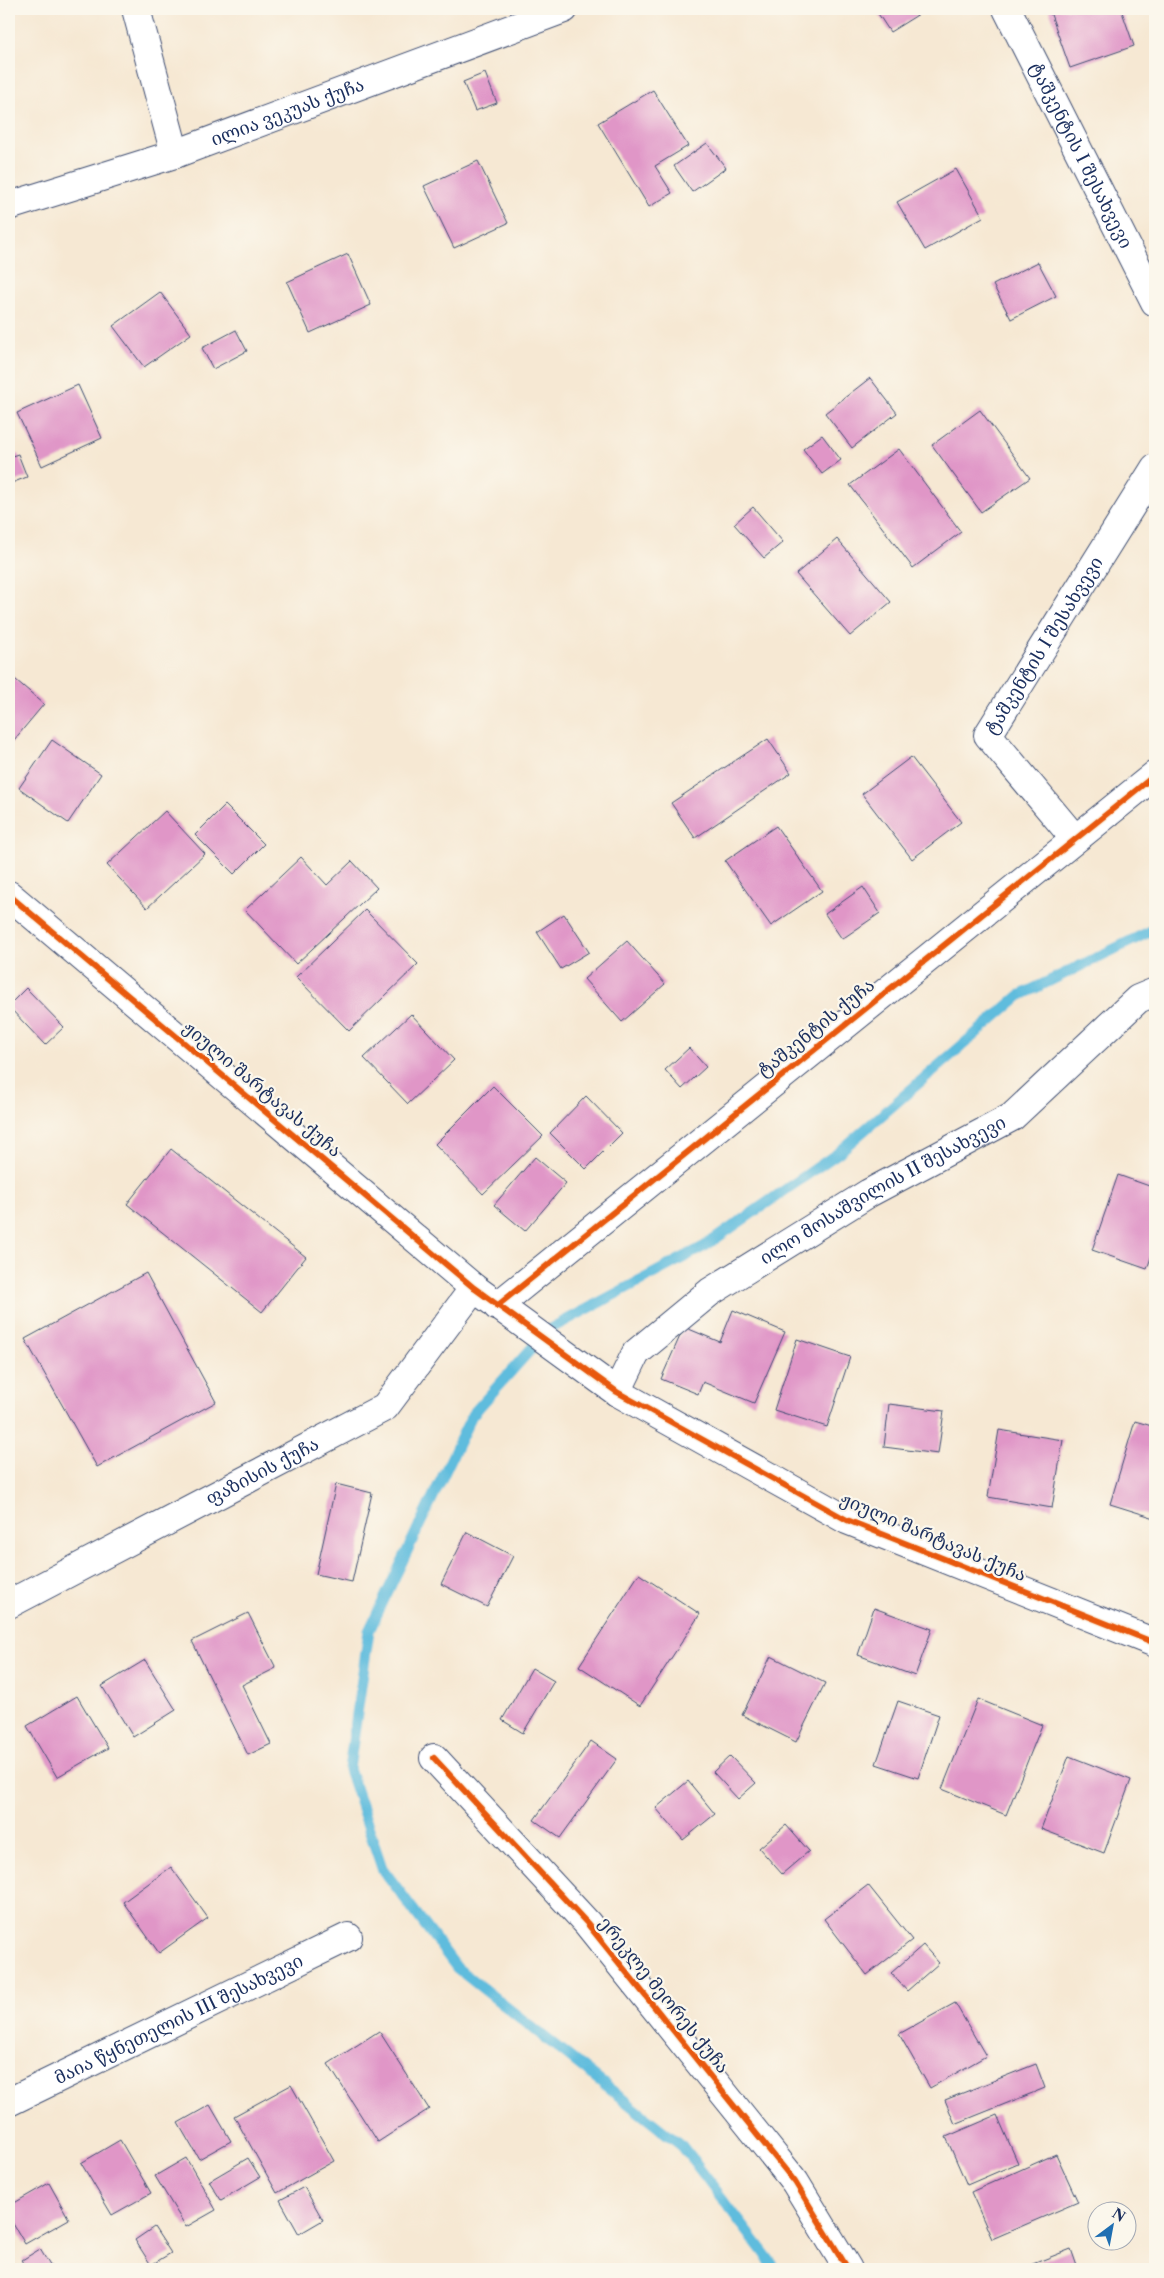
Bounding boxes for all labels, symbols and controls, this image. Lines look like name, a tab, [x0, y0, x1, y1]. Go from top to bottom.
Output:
street label: ტაშკენტის I შესახვევი	[1025, 59, 1137, 252]
street label: ილია ვეკუას ქუჩა	[208, 73, 367, 151]
street label: ტაშკენტის I შესახვევი	[980, 553, 1108, 739]
street label: ტაშკენტის ქუჩა	[753, 974, 879, 1082]
street label: ჟიული შარტავას ქუჩა	[178, 1016, 346, 1162]
street label: ილო მოსაშვილის II შესახვევი	[756, 1111, 1010, 1269]
street label: ფაზისის ქუჩა	[202, 1433, 322, 1510]
street label: ჟიული შარტავას ქუჩა	[837, 1488, 1029, 1586]
street label: ერეკლე მეორეს ქუჩა	[594, 1912, 734, 2078]
street label: მაია წყნეთელის III შესახვევი	[51, 1950, 307, 2089]
north arrow	[1086, 2200, 1136, 2250]
text: N	[1109, 2204, 1129, 2226]

